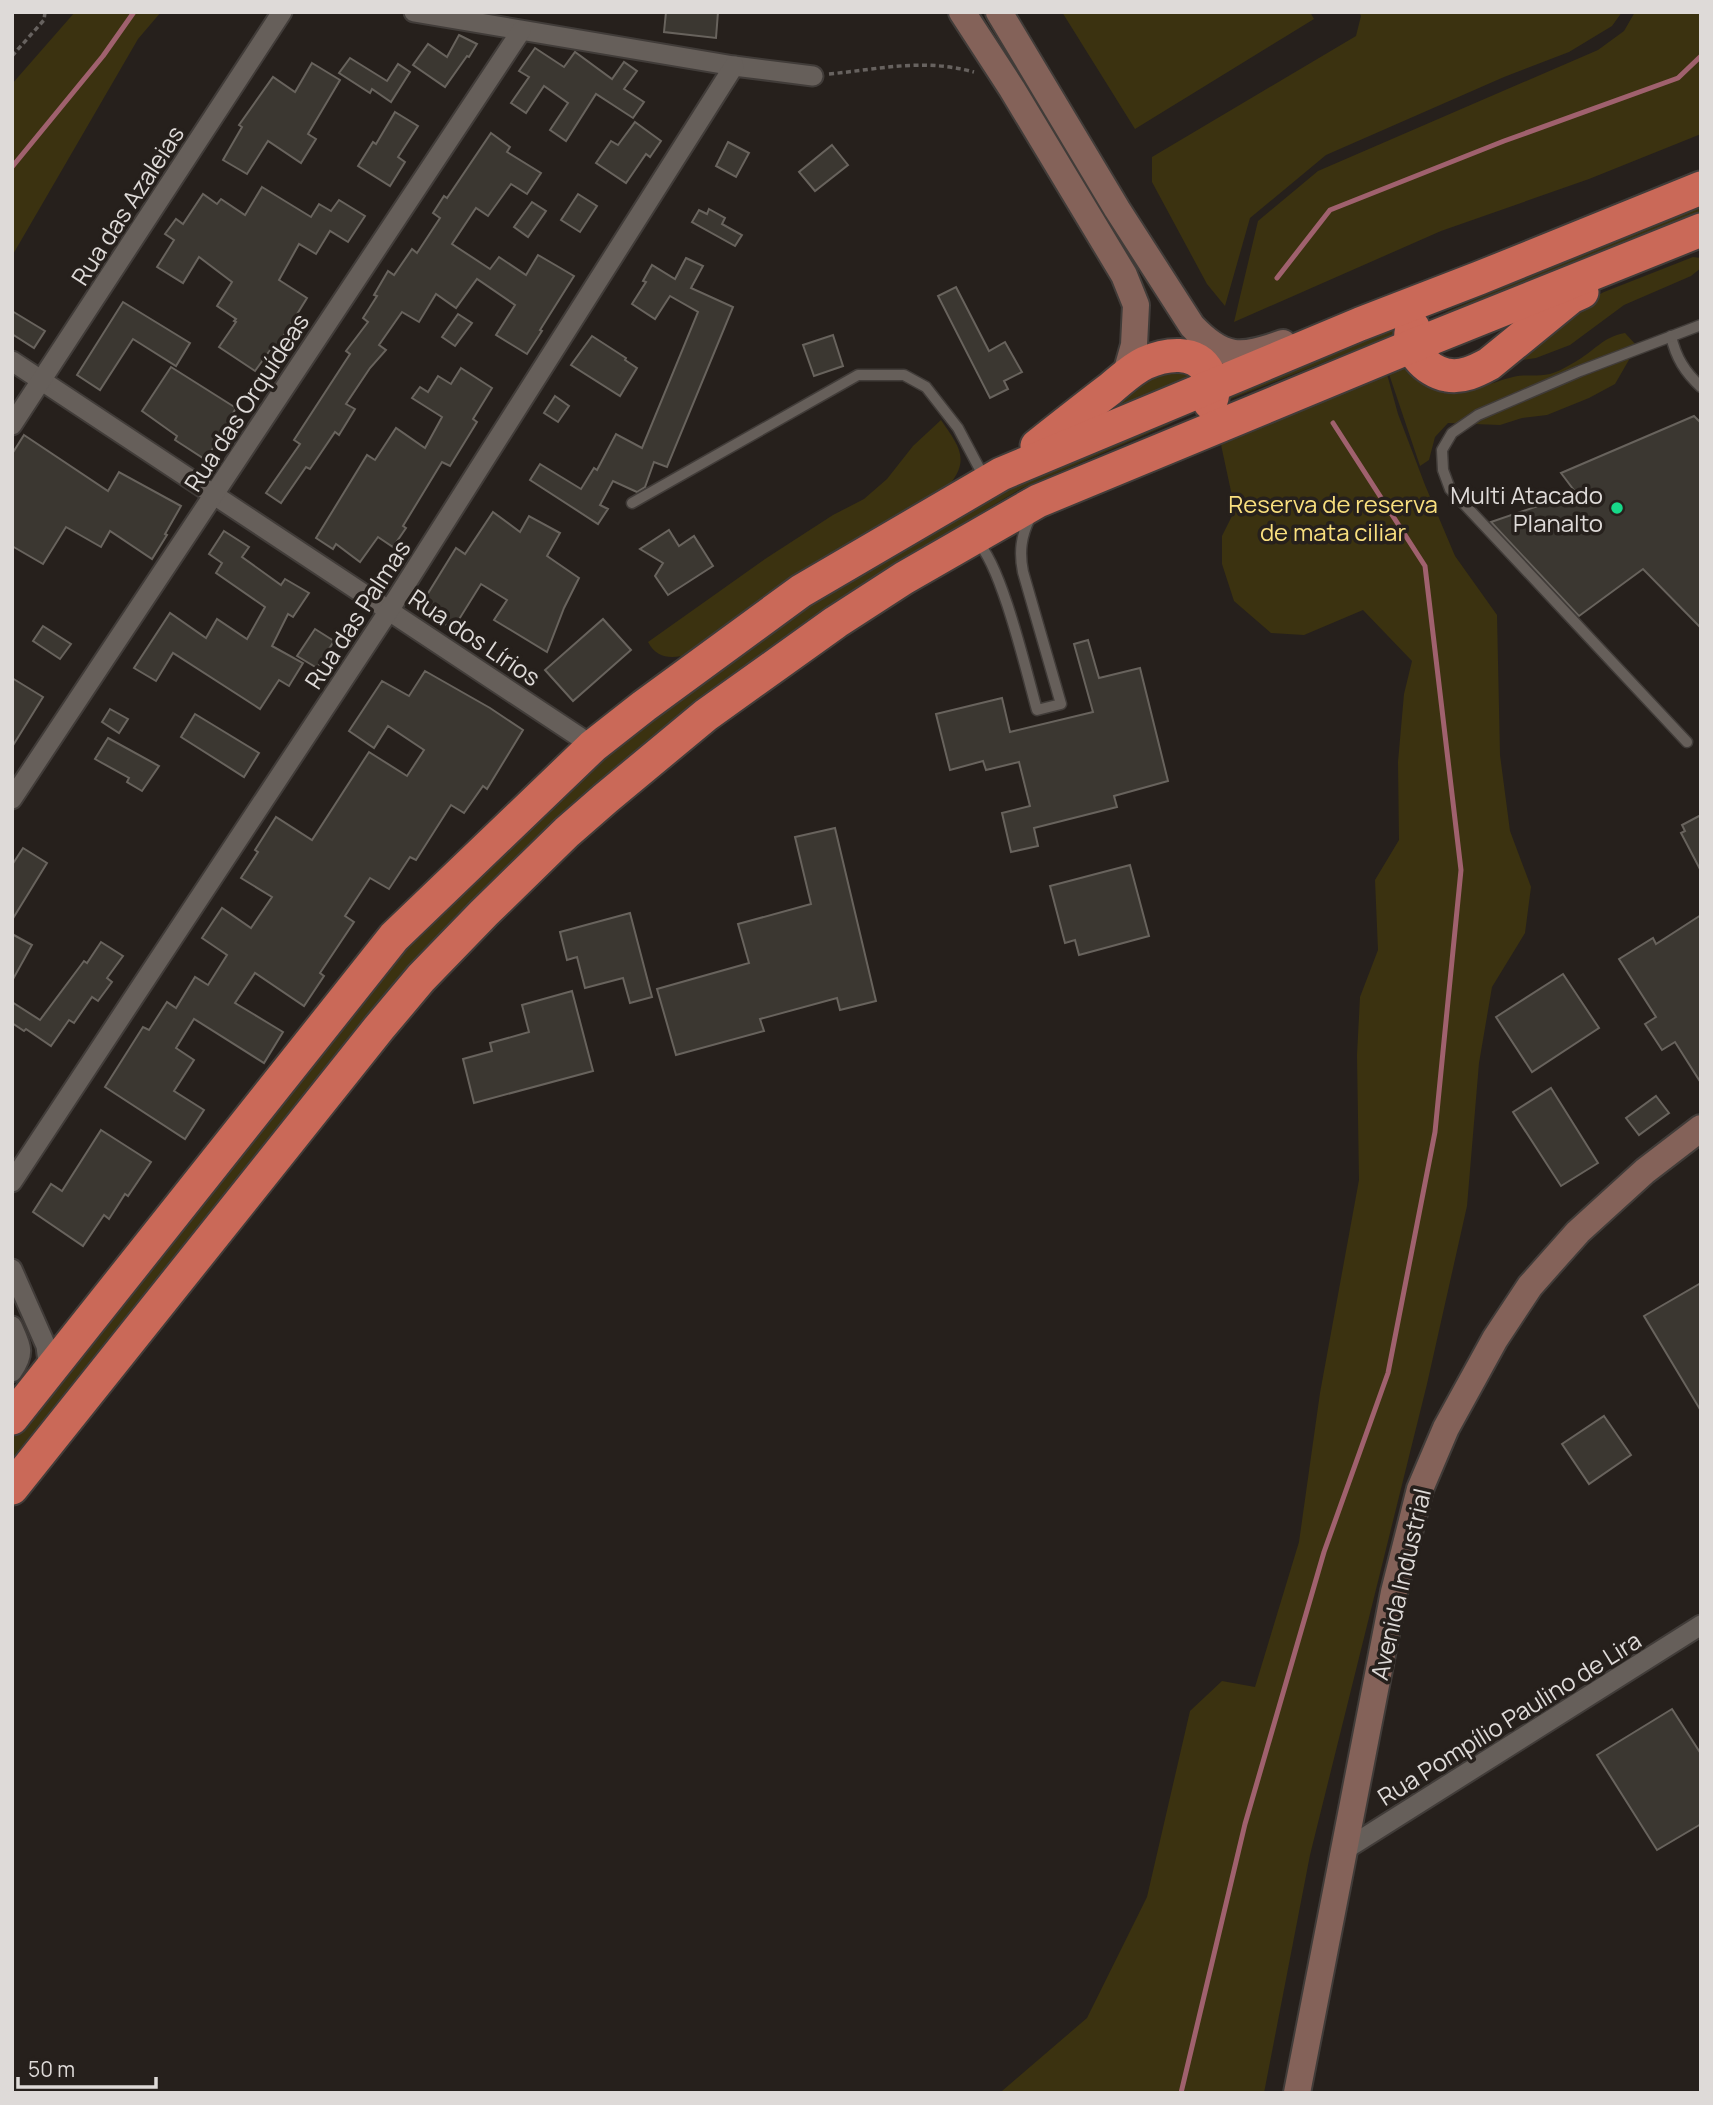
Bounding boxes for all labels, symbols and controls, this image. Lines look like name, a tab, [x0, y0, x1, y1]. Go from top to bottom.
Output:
street label: Rua das Azaleias	[63, 119, 191, 291]
street label: Rua das Orquídeas	[176, 306, 316, 498]
place label: Multi Atacado Planalto	[1450, 478, 1603, 539]
park label: Reserva de reserva de mata ciliar	[1228, 487, 1438, 548]
marker: Multi Atacado Planalto	[1609, 500, 1625, 516]
street label: Rua das Palmas	[296, 533, 418, 695]
street label: Rua dos Lírios	[403, 581, 547, 693]
street label: Avenida Industrial	[1362, 1485, 1438, 1683]
street label: Rua Pompílio Paulino de Lira	[1371, 1623, 1647, 1813]
scale bar	[18, 2046, 156, 2090]
text: 50 m	[28, 2055, 75, 2083]

